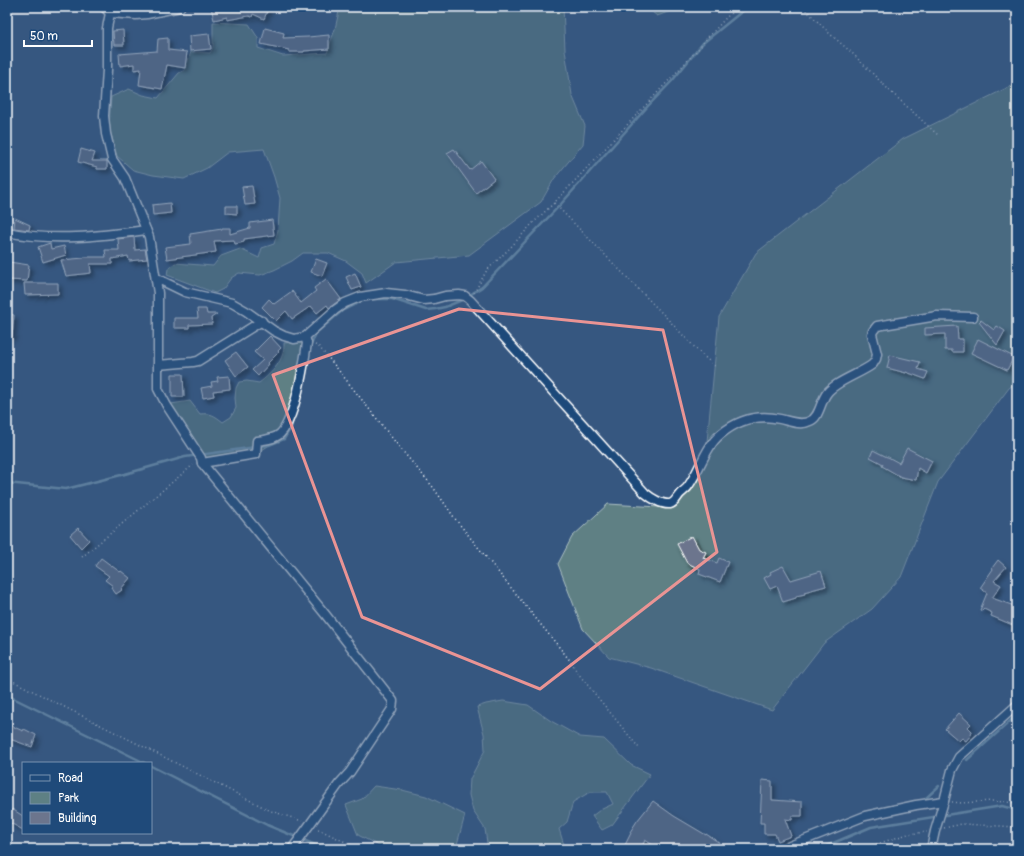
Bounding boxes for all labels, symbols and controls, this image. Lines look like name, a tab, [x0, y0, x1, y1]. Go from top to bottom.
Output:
scale bar	[24, 22, 92, 48]
text: 50 m	[30, 29, 58, 44]
legend	[22, 762, 152, 834]
text: Road	[58, 771, 83, 786]
text: Park	[58, 791, 79, 806]
text: Building	[58, 811, 97, 826]

